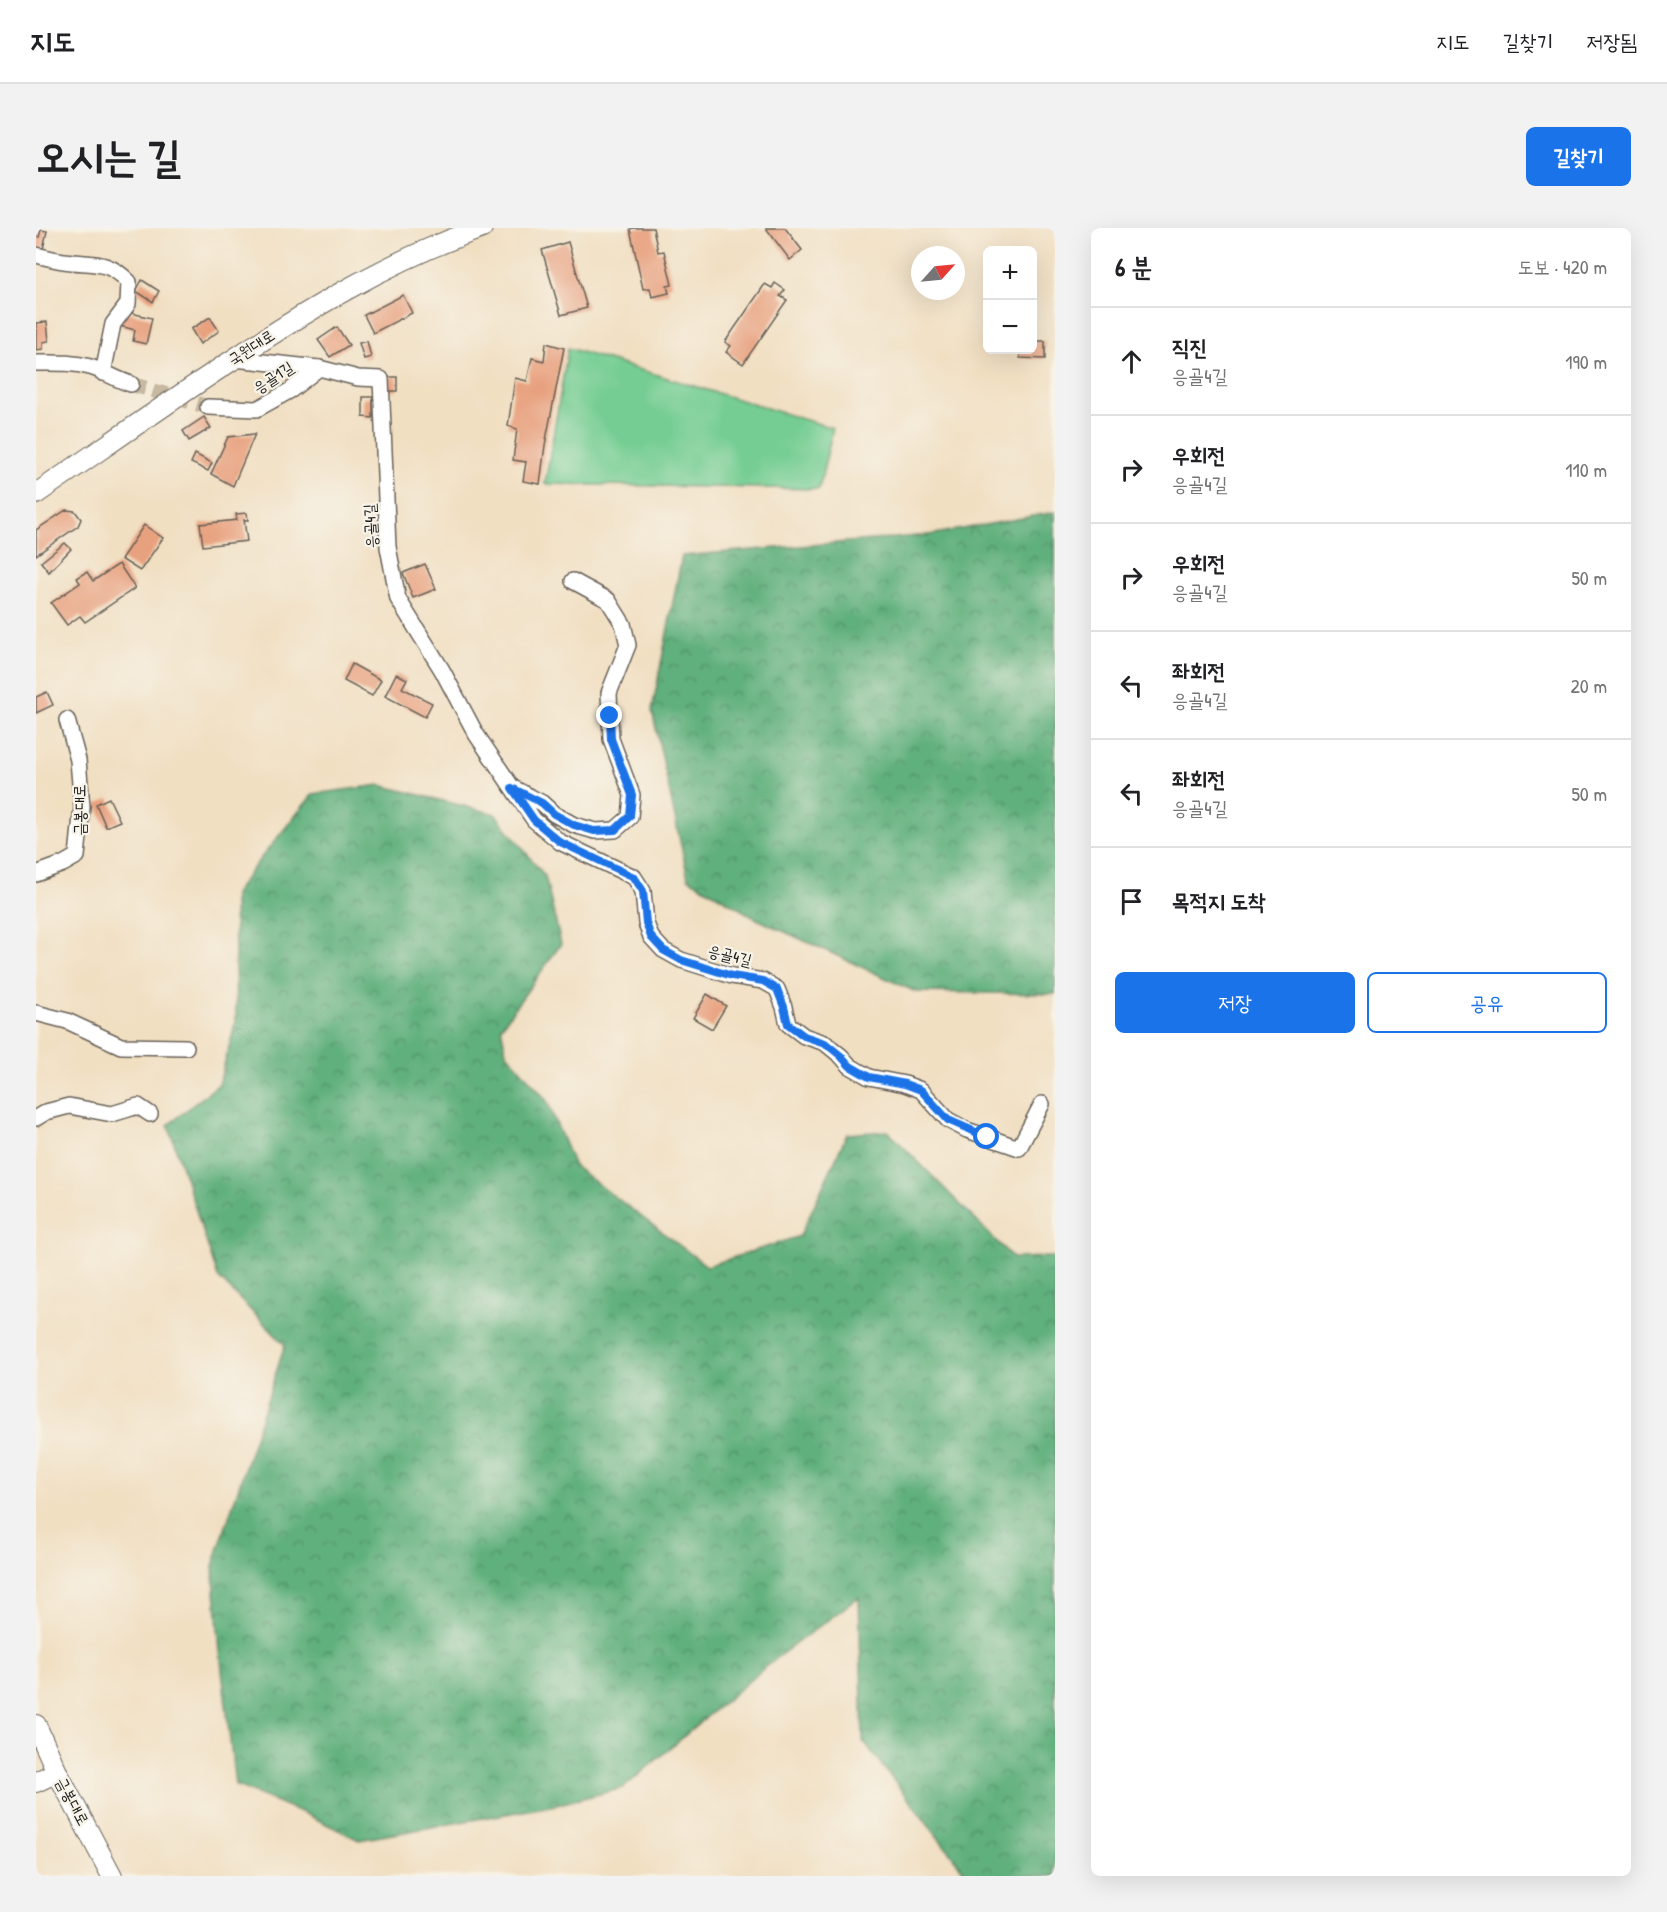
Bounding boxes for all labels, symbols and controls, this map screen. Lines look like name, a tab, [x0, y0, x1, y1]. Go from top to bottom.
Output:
text: 지도	[30, 22, 75, 60]
text: 지도	[1436, 27, 1470, 56]
text: 길찾기	[1503, 27, 1553, 56]
text: 저장됨	[1586, 27, 1637, 56]
text: 오시는 길	[36, 127, 181, 184]
button: 길찾기	[1526, 127, 1631, 186]
north arrow	[911, 246, 965, 300]
map controls	[983, 246, 1037, 354]
button: +	[983, 246, 1037, 300]
text: 6 분	[1115, 249, 1152, 284]
text: 도보 · 420 m	[1518, 253, 1607, 280]
button: −	[983, 300, 1037, 354]
street label: 국원대로	[223, 324, 279, 370]
text: 직진	[1172, 332, 1207, 362]
icon: ahead	[1115, 345, 1148, 378]
text: 190 m	[1565, 348, 1607, 375]
street label: 응골1길	[248, 356, 298, 398]
text: 응골4길	[1172, 362, 1228, 389]
text: 우회전	[1172, 440, 1225, 470]
icon: right	[1115, 453, 1148, 486]
text: 110 m	[1565, 456, 1607, 483]
text: 응골4길	[1172, 470, 1228, 497]
street label: 응골4길	[358, 503, 382, 549]
text: 우회전	[1172, 548, 1225, 578]
icon: right	[1115, 561, 1148, 594]
text: 50 m	[1571, 564, 1607, 591]
text: 응골4길	[1172, 578, 1228, 605]
text: 좌회전	[1172, 656, 1225, 686]
icon: left	[1115, 669, 1148, 702]
text: 20 m	[1570, 672, 1607, 699]
text: 응골4길	[1172, 686, 1228, 713]
route end	[596, 702, 622, 728]
text: 좌회전	[1172, 764, 1225, 794]
icon: left	[1115, 777, 1148, 810]
text: 50 m	[1571, 780, 1607, 807]
street label: 금봉대로	[68, 784, 90, 836]
text: 응골4길	[1172, 794, 1228, 821]
icon: arrive	[1115, 885, 1148, 918]
text: 목적지 도착	[1172, 886, 1266, 916]
street label: 응골4길	[706, 939, 754, 971]
button: 저장	[1115, 972, 1355, 1033]
button: 공유	[1367, 972, 1607, 1033]
route start	[973, 1123, 999, 1149]
street label: 금봉대로	[51, 1773, 95, 1829]

